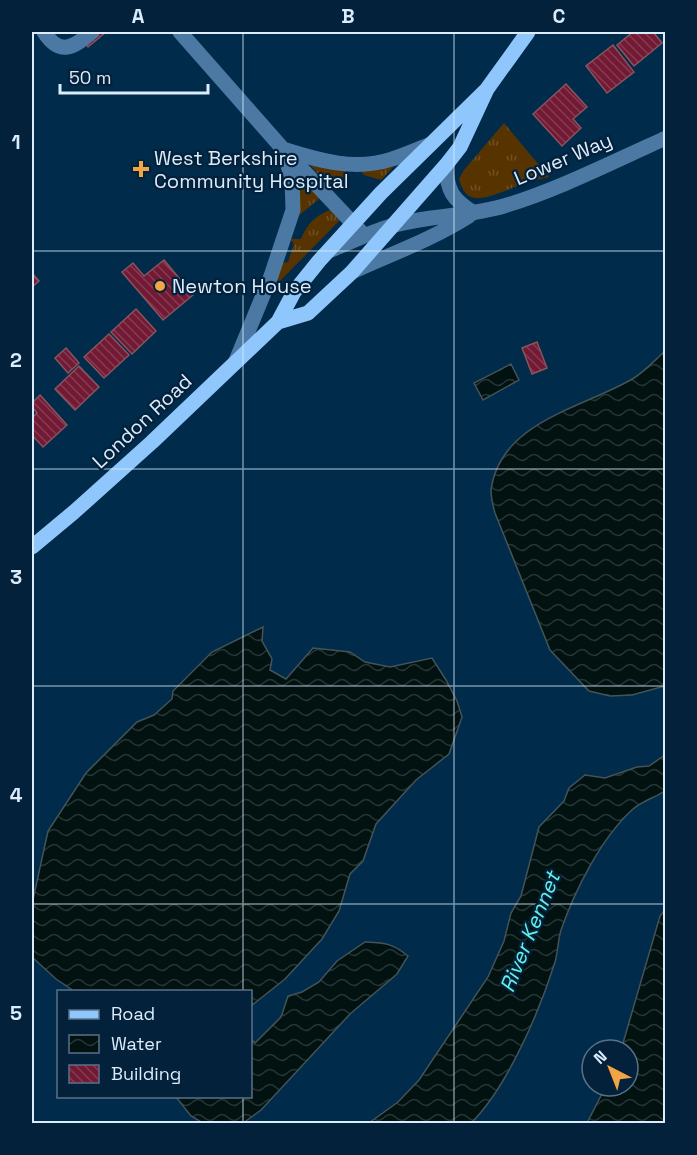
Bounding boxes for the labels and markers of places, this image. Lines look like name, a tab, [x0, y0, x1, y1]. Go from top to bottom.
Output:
place label: West Berkshire Community Hospital	[154, 145, 349, 194]
marker: West Berkshire Community Hospital	[132, 160, 150, 178]
place label: Newton House	[172, 273, 312, 299]
marker: Newton House	[153, 279, 167, 293]

